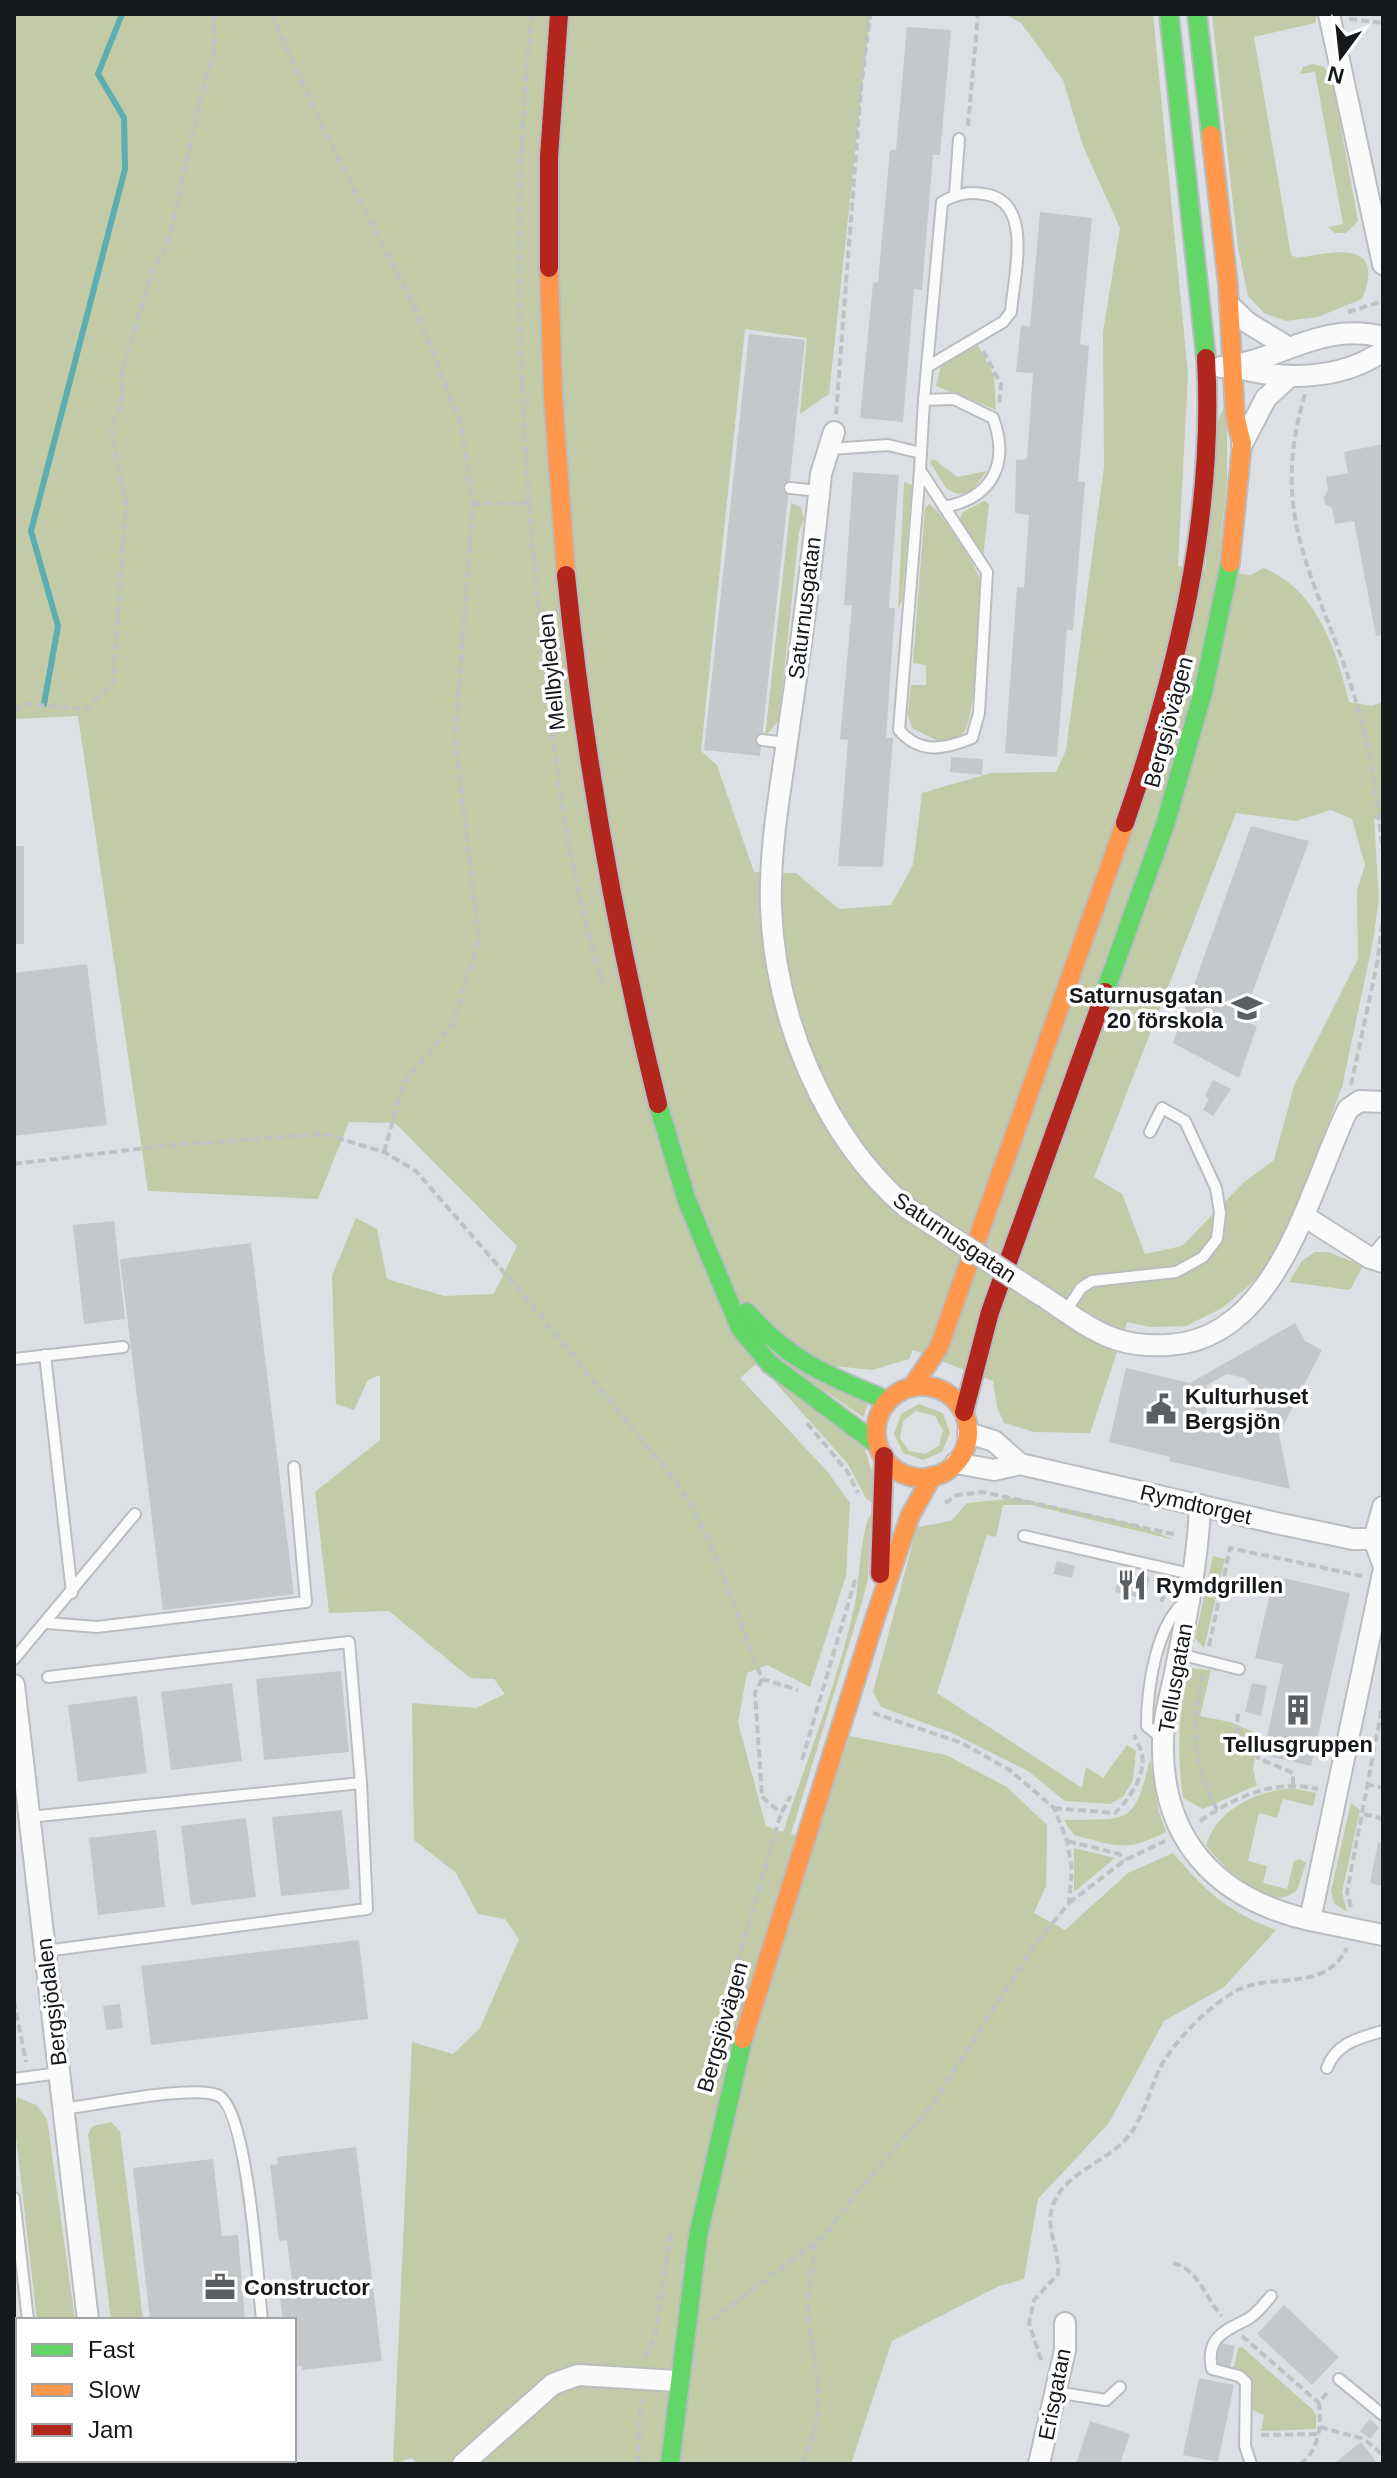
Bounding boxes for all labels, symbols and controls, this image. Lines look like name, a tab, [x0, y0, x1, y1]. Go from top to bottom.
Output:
north arrow	[1301, 16, 1381, 96]
text: N	[1325, 61, 1347, 89]
street label: Saturnusgatan	[783, 536, 826, 681]
street label: Mellbyleden	[533, 612, 570, 732]
street label: Bergsjövägen	[1139, 654, 1198, 790]
place label: Saturnusgatan 20 förskola	[1069, 983, 1224, 1033]
school or university icon: Saturnusgatan 20 förskola	[1230, 991, 1264, 1025]
street label: Saturnusgatan	[888, 1187, 1021, 1288]
place label: Kulturhuset Bergsjön	[1185, 1384, 1309, 1434]
public building icon: Kulturhuset Bergsjön	[1144, 1392, 1178, 1426]
street label: Rymdtorget	[1138, 1480, 1254, 1529]
restaurant icon: Rymdgrillen	[1115, 1568, 1149, 1602]
place label: Rymdgrillen	[1156, 1573, 1283, 1598]
street label: Tellusgatan	[1154, 1621, 1197, 1735]
building icon: Tellusgruppen	[1281, 1693, 1315, 1727]
place label: Tellusgruppen	[1223, 1732, 1373, 1757]
street label: Bergsjödalen	[31, 1937, 72, 2067]
street label: Bergsjövägen	[692, 1959, 753, 2095]
office icon: Constructor	[203, 2270, 237, 2304]
place label: Constructor	[244, 2275, 370, 2300]
legend	[16, 2318, 296, 2462]
text: Fast	[88, 2336, 135, 2363]
street label: Erisgatan	[1033, 2346, 1076, 2442]
text: Slow	[88, 2376, 141, 2403]
text: Jam	[88, 2416, 133, 2443]

